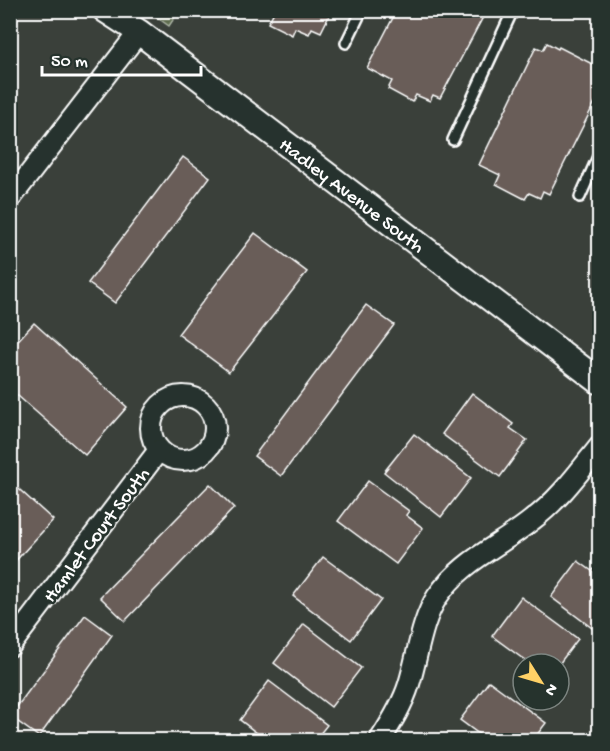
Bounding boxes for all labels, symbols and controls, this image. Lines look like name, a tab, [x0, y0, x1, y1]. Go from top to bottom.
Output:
scale bar	[42, 39, 201, 77]
text: 50 m	[51, 52, 88, 73]
street label: Hadley Avenue South	[273, 135, 428, 260]
street label: Hamlet Court South	[40, 464, 156, 608]
north arrow	[511, 652, 571, 712]
text: N	[539, 679, 561, 699]

